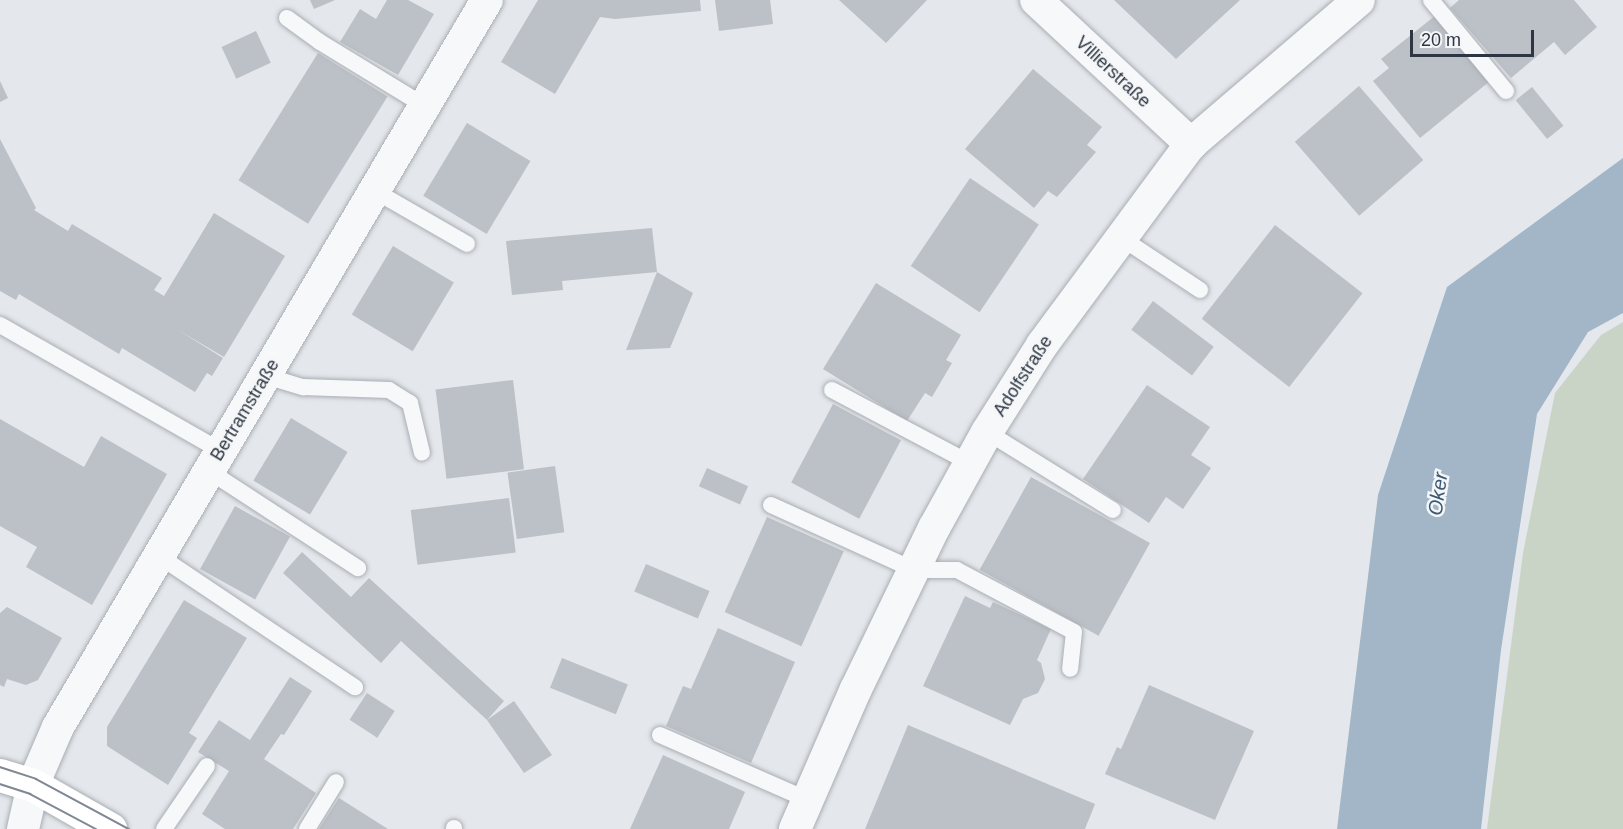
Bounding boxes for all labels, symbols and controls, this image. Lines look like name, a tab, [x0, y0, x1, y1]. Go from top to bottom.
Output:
scale bar	[1413, 18, 1538, 56]
text: 20 m	[1421, 30, 1461, 50]
street label: Villierstraße	[1071, 32, 1155, 112]
street label: Adolfstraße	[989, 332, 1057, 420]
street label: Bertramstraße	[206, 355, 284, 465]
water label: Oker	[1423, 471, 1453, 517]

